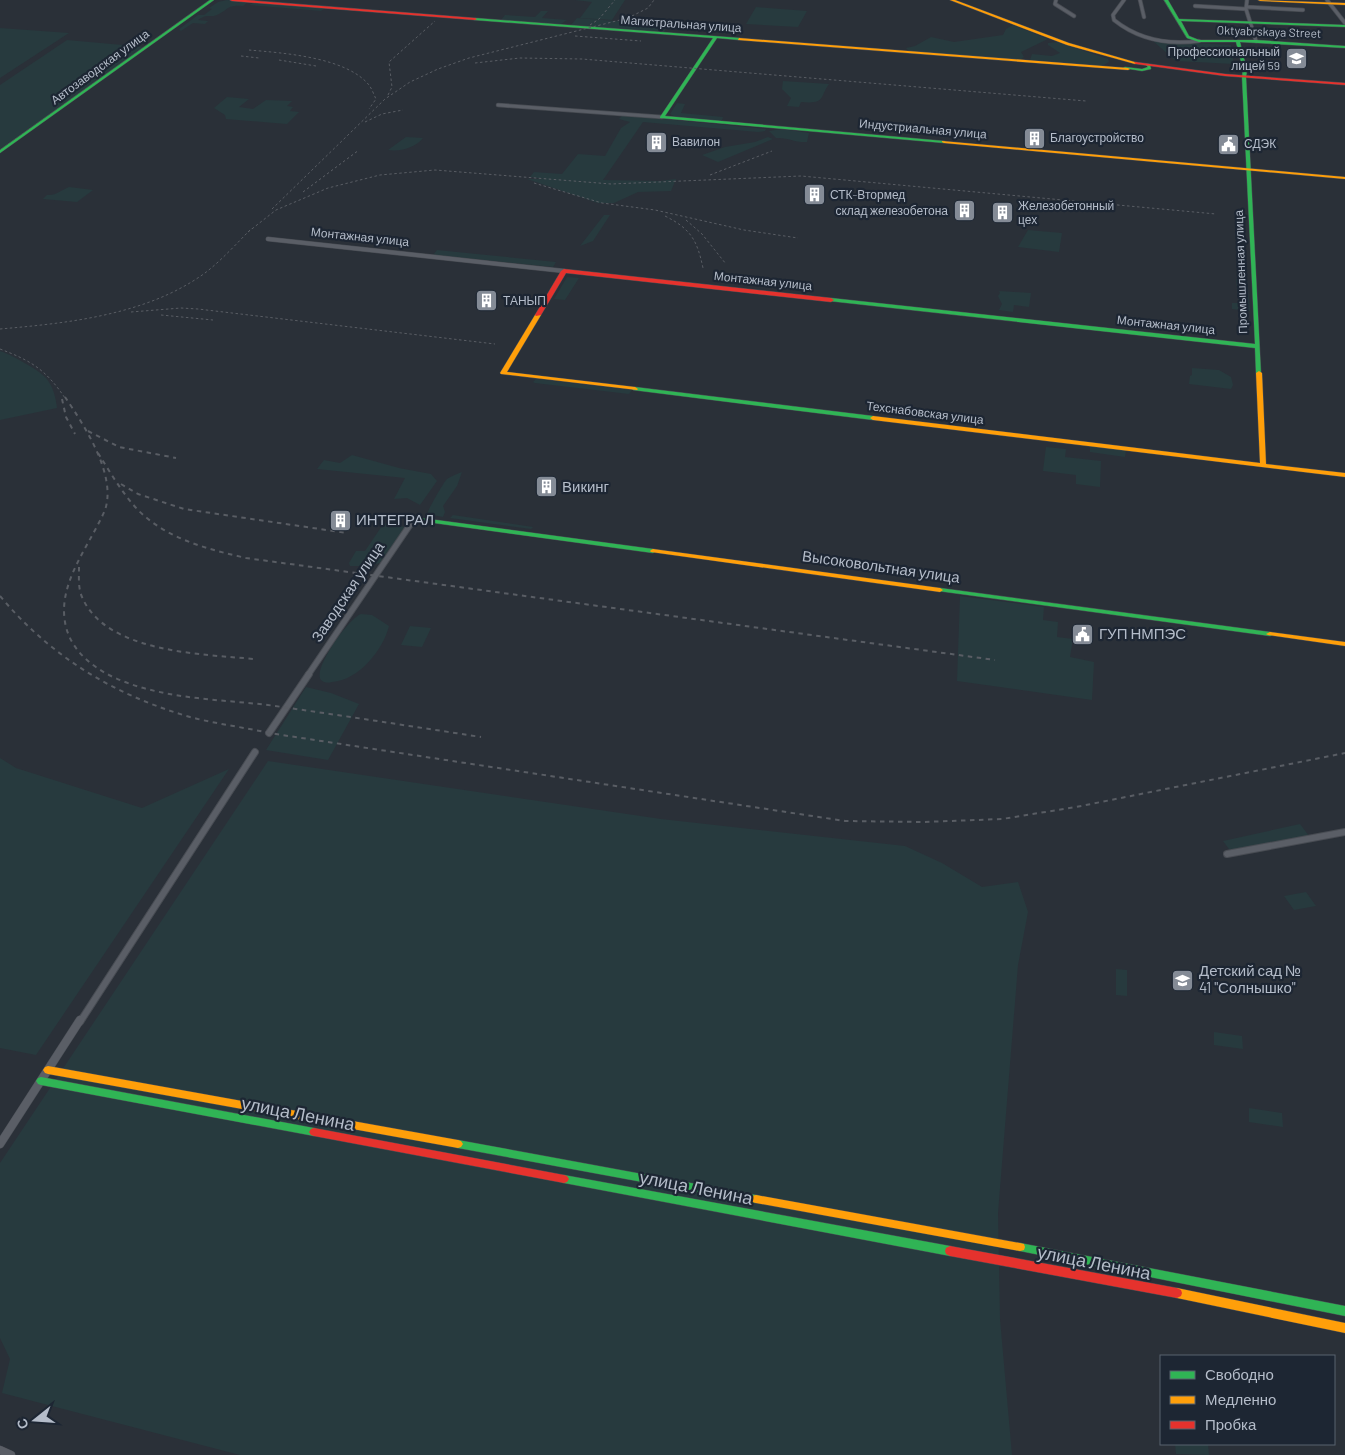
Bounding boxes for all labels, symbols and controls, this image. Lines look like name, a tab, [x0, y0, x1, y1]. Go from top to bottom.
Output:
street label: Магистральная улица	[620, 12, 742, 35]
street label: Oktyabrskaya Street	[1216, 22, 1322, 40]
street label: Автозаводская улица	[48, 26, 152, 107]
place label: Профессиональный лицей 59	[1168, 44, 1280, 73]
school or university icon: Профессиональный лицей 59	[1284, 47, 1308, 71]
street label: Индустриальная улица	[859, 115, 988, 142]
building icon: Благоустройство	[1022, 126, 1046, 150]
building icon: Вавилон	[644, 130, 668, 154]
place label: Благоустройство	[1050, 130, 1144, 145]
public building icon: СДЭК	[1216, 132, 1240, 156]
place label: Вавилон	[672, 134, 720, 148]
place label: СДЭК	[1244, 136, 1276, 151]
building icon: СТК-Втормед	[802, 183, 826, 207]
place label: СТК-Втормед	[830, 187, 905, 202]
place label: Железобетонный цех	[1018, 198, 1114, 227]
building icon: склад железобетона	[952, 199, 976, 223]
building icon: Железобетонный цех	[990, 201, 1014, 225]
place label: склад железобетона	[835, 203, 948, 218]
street label: Промышленная улица	[1231, 209, 1250, 334]
street label: Монтажная улица	[310, 224, 410, 249]
street label: Монтажная улица	[713, 268, 813, 293]
building icon: ТАНЫП	[475, 289, 499, 313]
place label: ТАНЫП	[503, 293, 546, 307]
street label: Монтажная улица	[1116, 312, 1216, 337]
street label: Техснабовская улица	[866, 398, 985, 427]
building icon: Викинг	[534, 475, 558, 499]
place label: Викинг	[562, 477, 610, 495]
building icon: ИНТЕГРАЛ	[328, 508, 352, 532]
place label: ИНТЕГРАЛ	[356, 510, 434, 528]
street label: Заводская улица	[307, 537, 388, 645]
street label: Высоковольтная улица	[801, 546, 962, 586]
public building icon: ГУП НМПЭС	[1071, 622, 1095, 646]
place label: ГУП НМПЭС	[1099, 624, 1186, 642]
place label: Детский сад № 41 "Солнышко"	[1199, 961, 1301, 996]
school or university icon: Детский сад № 41 "Солнышко"	[1171, 968, 1195, 992]
street label: улица Ленина	[240, 1091, 358, 1135]
street label: улица Ленина	[638, 1165, 756, 1209]
street label: улица Ленина	[1036, 1240, 1154, 1284]
legend	[1160, 1355, 1335, 1445]
text: Свободно	[1205, 1365, 1274, 1383]
text: Медленно	[1205, 1390, 1276, 1408]
north arrow	[10, 1395, 60, 1445]
text: Пробка	[1205, 1415, 1257, 1433]
text: С	[12, 1417, 32, 1431]

